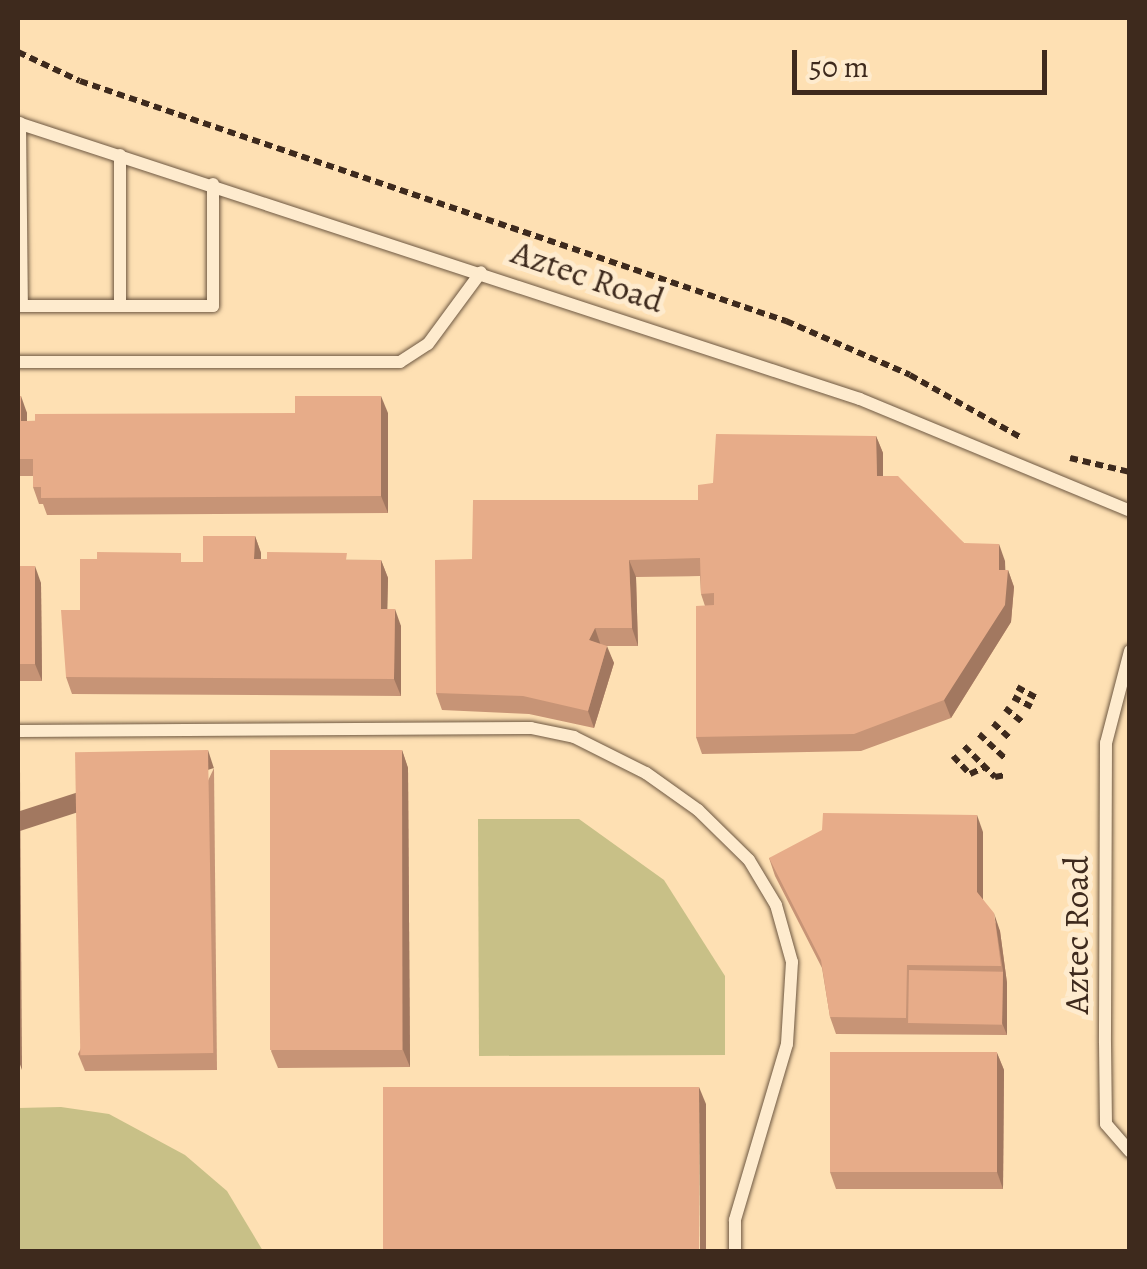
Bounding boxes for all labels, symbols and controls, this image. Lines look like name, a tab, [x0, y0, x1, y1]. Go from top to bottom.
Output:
scale bar	[797, 30, 1052, 92]
text: 50 m	[809, 47, 869, 87]
street label: Aztec Road	[506, 230, 670, 322]
street label: Aztec Road	[1055, 856, 1097, 1014]

